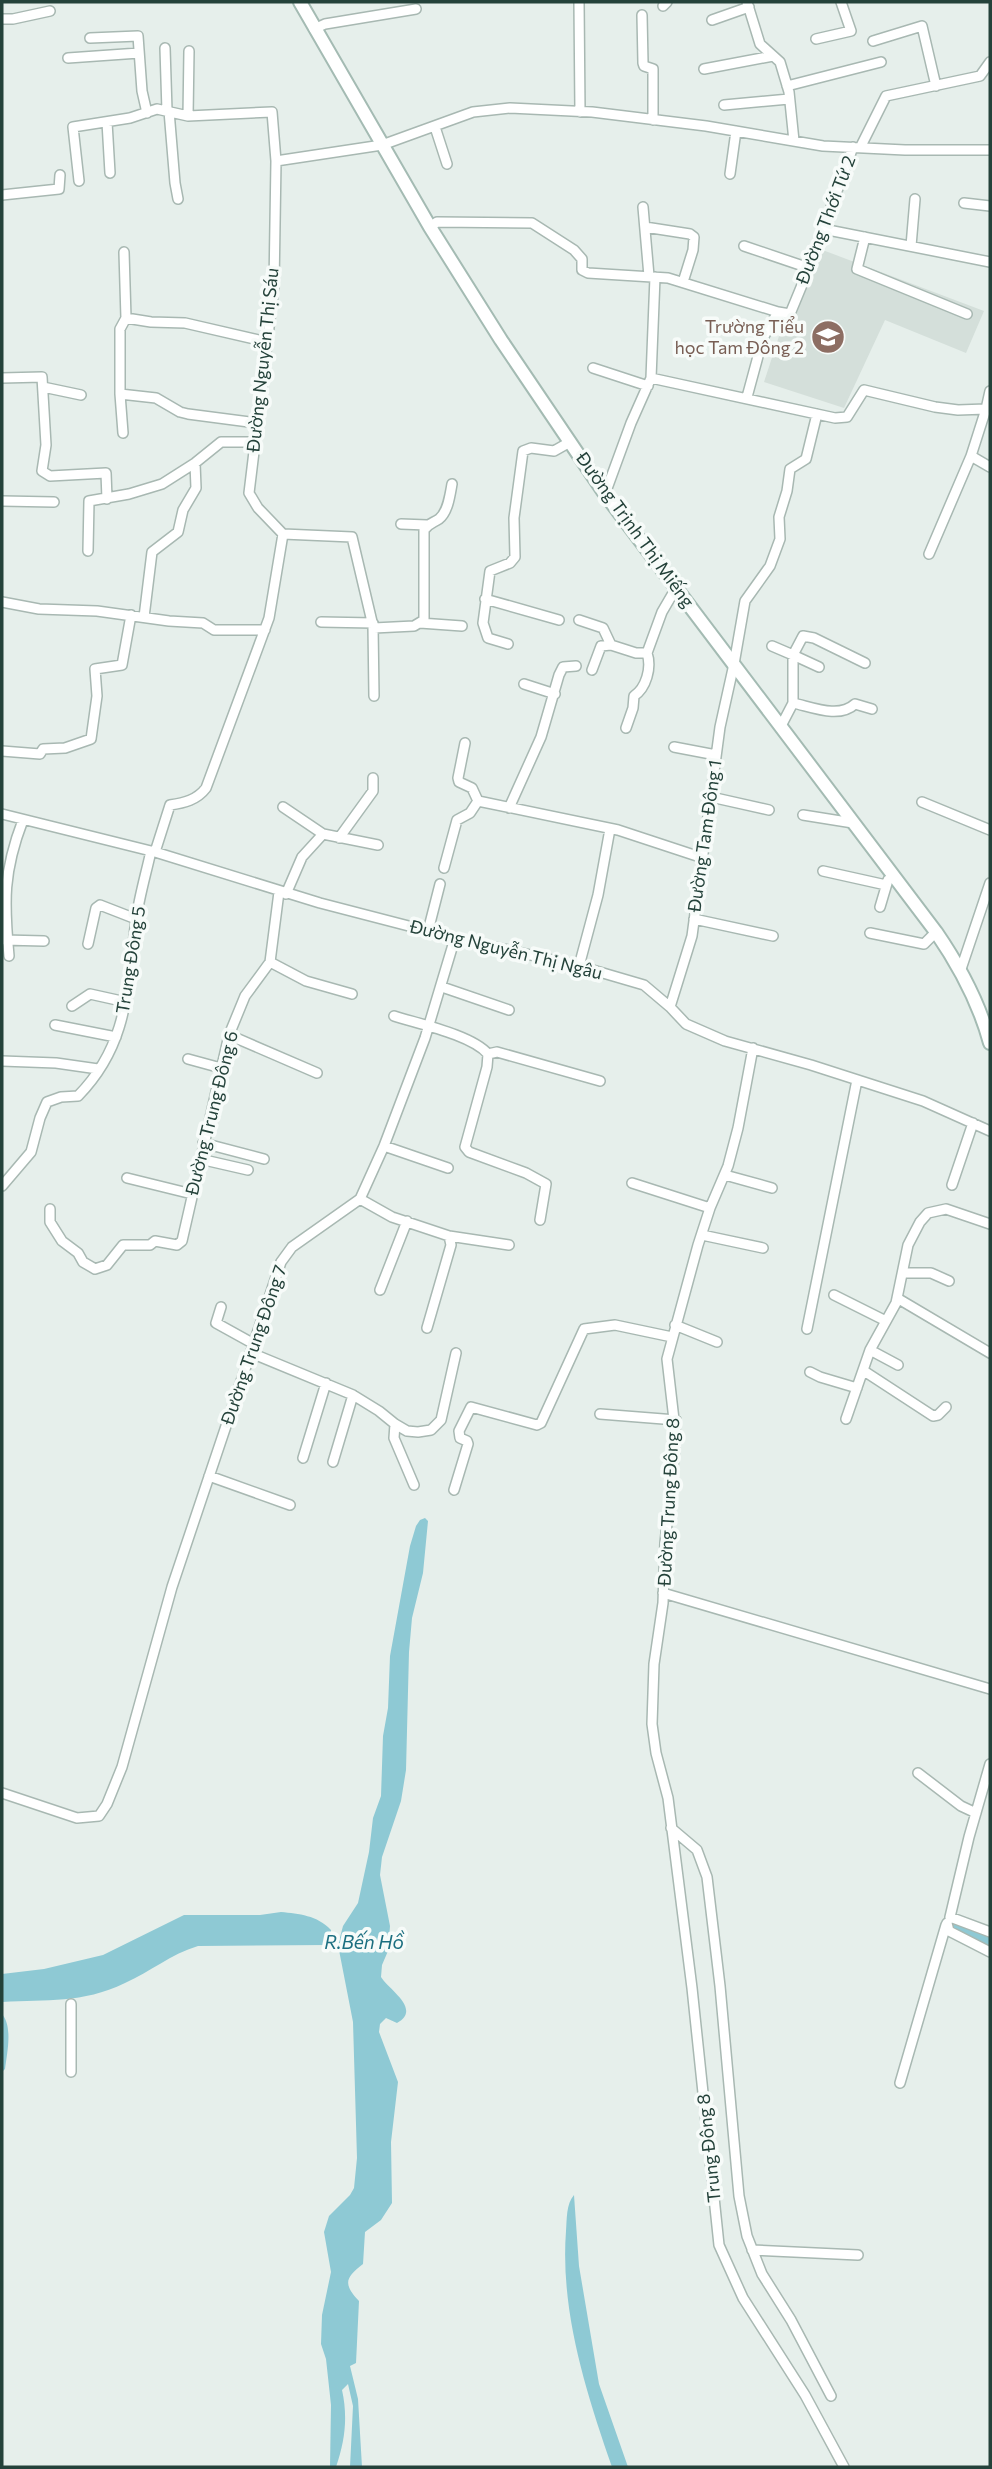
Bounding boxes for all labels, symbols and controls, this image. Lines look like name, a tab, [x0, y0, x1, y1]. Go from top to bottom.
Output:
street label: Đường Thới Tứ 2	[790, 152, 860, 288]
street label: Đường Nguyễn Thị Sáu	[241, 267, 283, 454]
place label: Trường Tiểu học Tam Đông 2	[675, 315, 804, 358]
school or university icon: Trường Tiểu học Tam Đông 2	[809, 318, 847, 356]
street label: Đường Trịnh Thị Miếng	[571, 447, 700, 612]
street label: Đường Tam Đông 1	[682, 758, 726, 914]
street label: Trung Đông 5	[111, 904, 149, 1015]
street label: Đường Nguyễn Thị Ngâu	[407, 914, 605, 984]
street label: Đường Trung Đông 6	[180, 1028, 242, 1198]
street label: Đường Trung Đông 7	[215, 1262, 291, 1428]
street label: Đường Trung Đông 8	[653, 1417, 683, 1588]
water label: R.Bến Hồ	[324, 1930, 404, 1953]
street label: Trung Đông 8	[691, 2093, 725, 2204]

